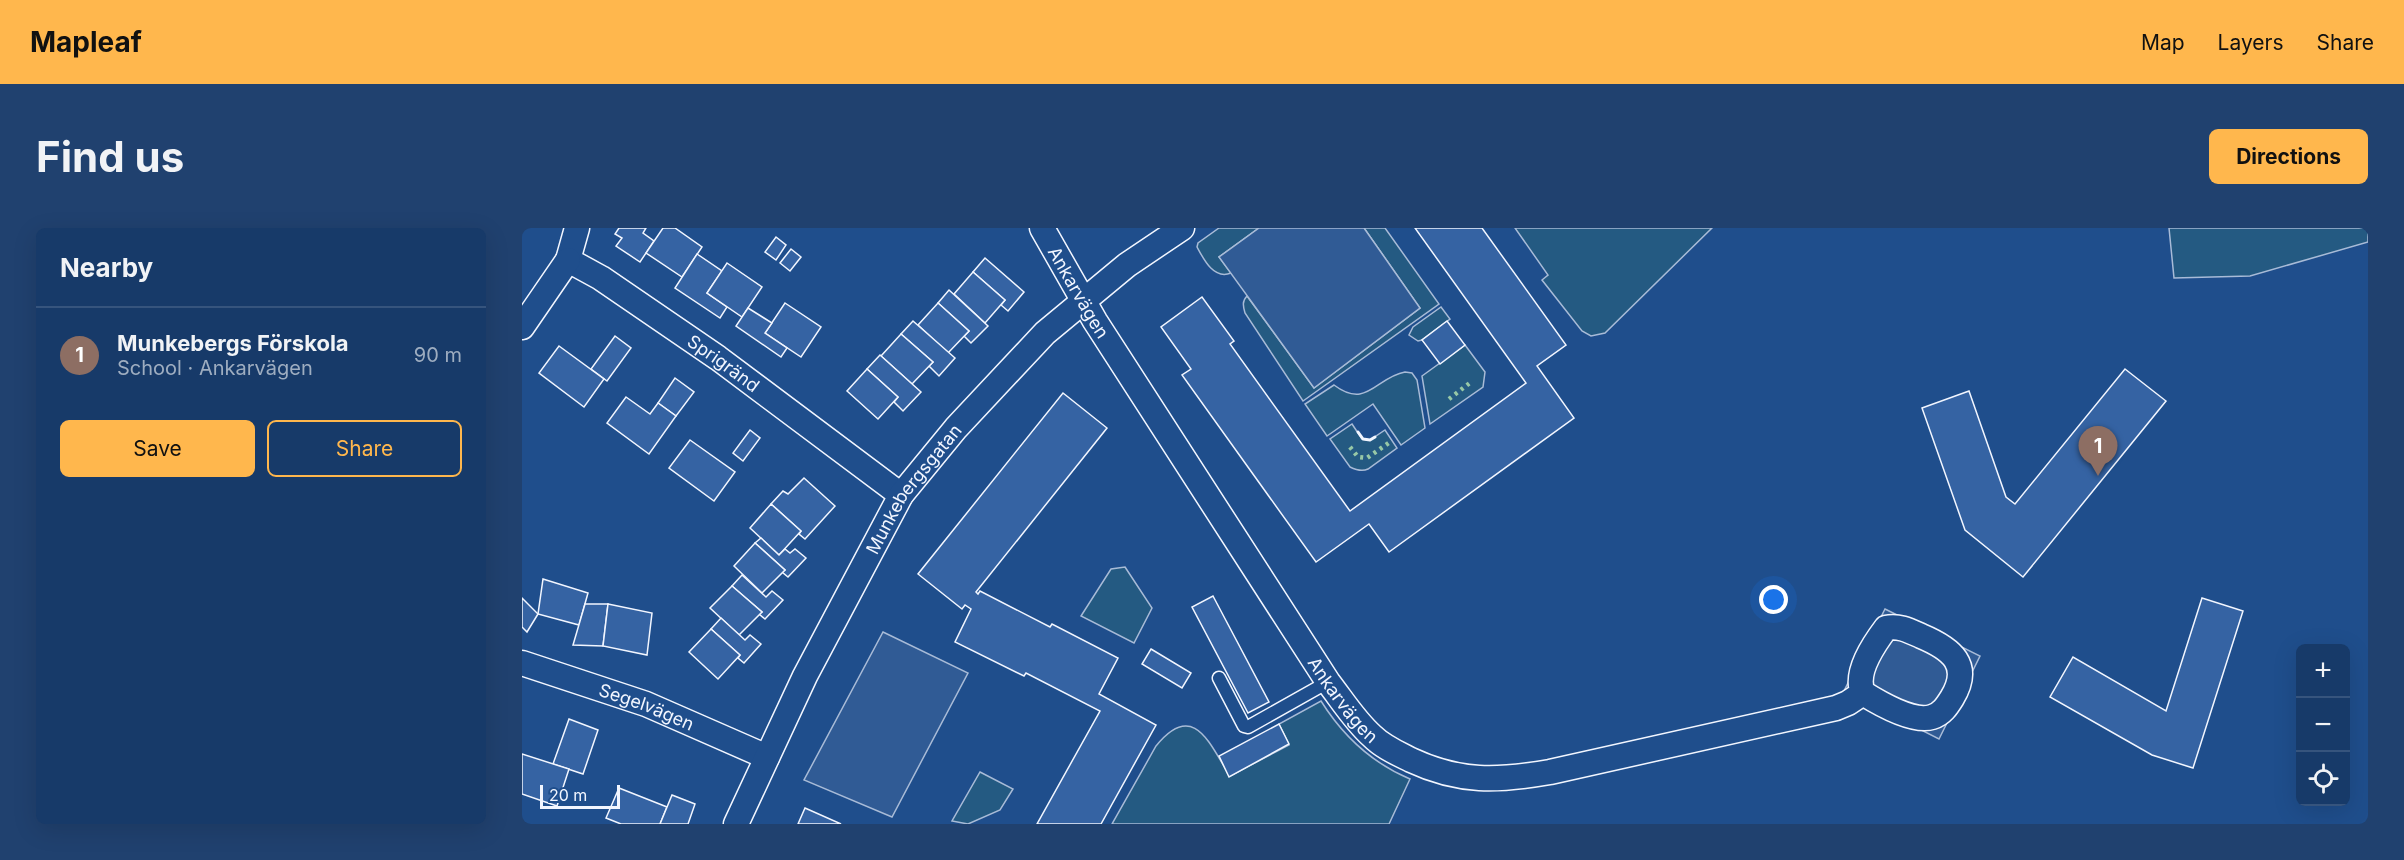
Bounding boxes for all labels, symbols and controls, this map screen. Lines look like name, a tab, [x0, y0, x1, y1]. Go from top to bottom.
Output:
text: Mapleaf	[30, 25, 142, 59]
text: Map	[2141, 30, 2185, 55]
text: Layers	[2218, 30, 2284, 55]
text: Share	[2317, 30, 2374, 55]
button: Directions	[2209, 129, 2368, 184]
text: Find us	[36, 131, 184, 182]
street label: Ankarvägen	[1044, 243, 1114, 342]
text: Nearby	[60, 252, 153, 283]
text: Munkebergs Förskola	[117, 330, 349, 356]
street label: Sprigränd	[684, 330, 764, 396]
text: 1	[75, 343, 84, 367]
text: 90 m	[414, 343, 462, 367]
text: School · Ankarvägen	[117, 356, 313, 380]
button: Save	[60, 420, 255, 477]
button: Share	[267, 420, 462, 477]
street label: Munkebergsgatan	[861, 420, 965, 558]
pin: 1	[2078, 426, 2118, 476]
your location	[1759, 585, 1788, 614]
map controls	[2296, 644, 2350, 806]
button: +	[2296, 644, 2350, 698]
street label: Ankarvägen	[1304, 653, 1383, 747]
street label: Segelvägen	[596, 679, 697, 734]
button: −	[2296, 698, 2350, 752]
button: locate	[2296, 752, 2350, 806]
scale bar	[540, 782, 620, 810]
text: 20 m	[549, 785, 587, 805]

